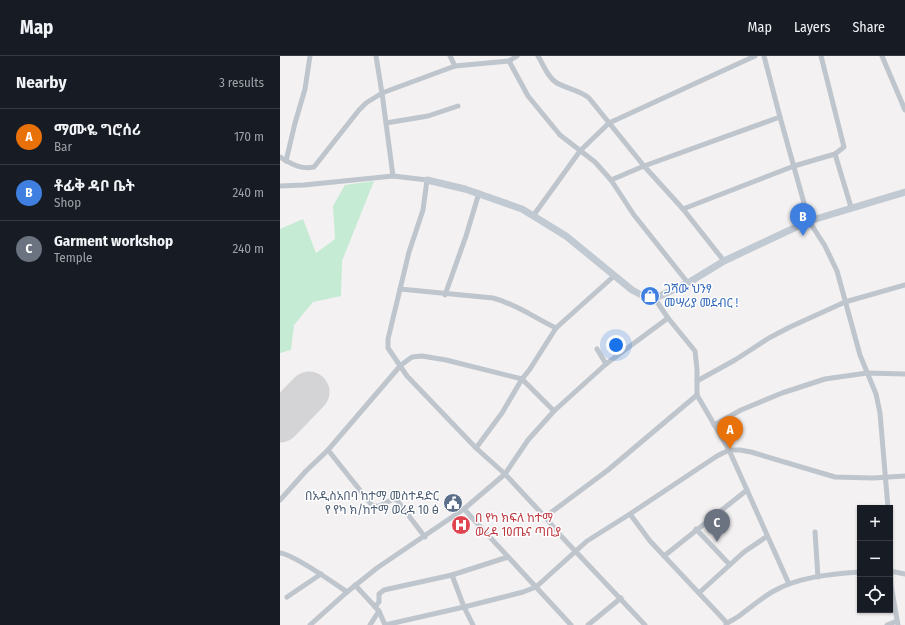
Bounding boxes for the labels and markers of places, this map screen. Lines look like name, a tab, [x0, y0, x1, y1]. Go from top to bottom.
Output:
pin: B	[790, 203, 816, 236]
place label: ጋሻው ህንፃ መሣሪያ መደብር !	[664, 282, 738, 310]
shop icon: ጋሻው ህንፃ መሣሪያ መደብር !	[639, 285, 661, 307]
pin: A	[717, 416, 743, 449]
place label: በአዲስአበባ ከተማ መስተዳድር የ የካ ክ/ከተማ ወረዳ 10 ፅ	[305, 489, 439, 517]
public building icon: በአዲስአበባ ከተማ መስተዳድር የ የካ ክ/ከተማ ወረዳ 10 ፅ	[442, 492, 464, 514]
pin: C	[704, 509, 730, 542]
place label: በ የካ ክፍለ ከተማ ወረዳ 10ጤና ጣቢያ	[475, 511, 561, 539]
hospital icon: በ የካ ክፍለ ከተማ ወረዳ 10ጤና ጣቢያ	[450, 514, 472, 536]

